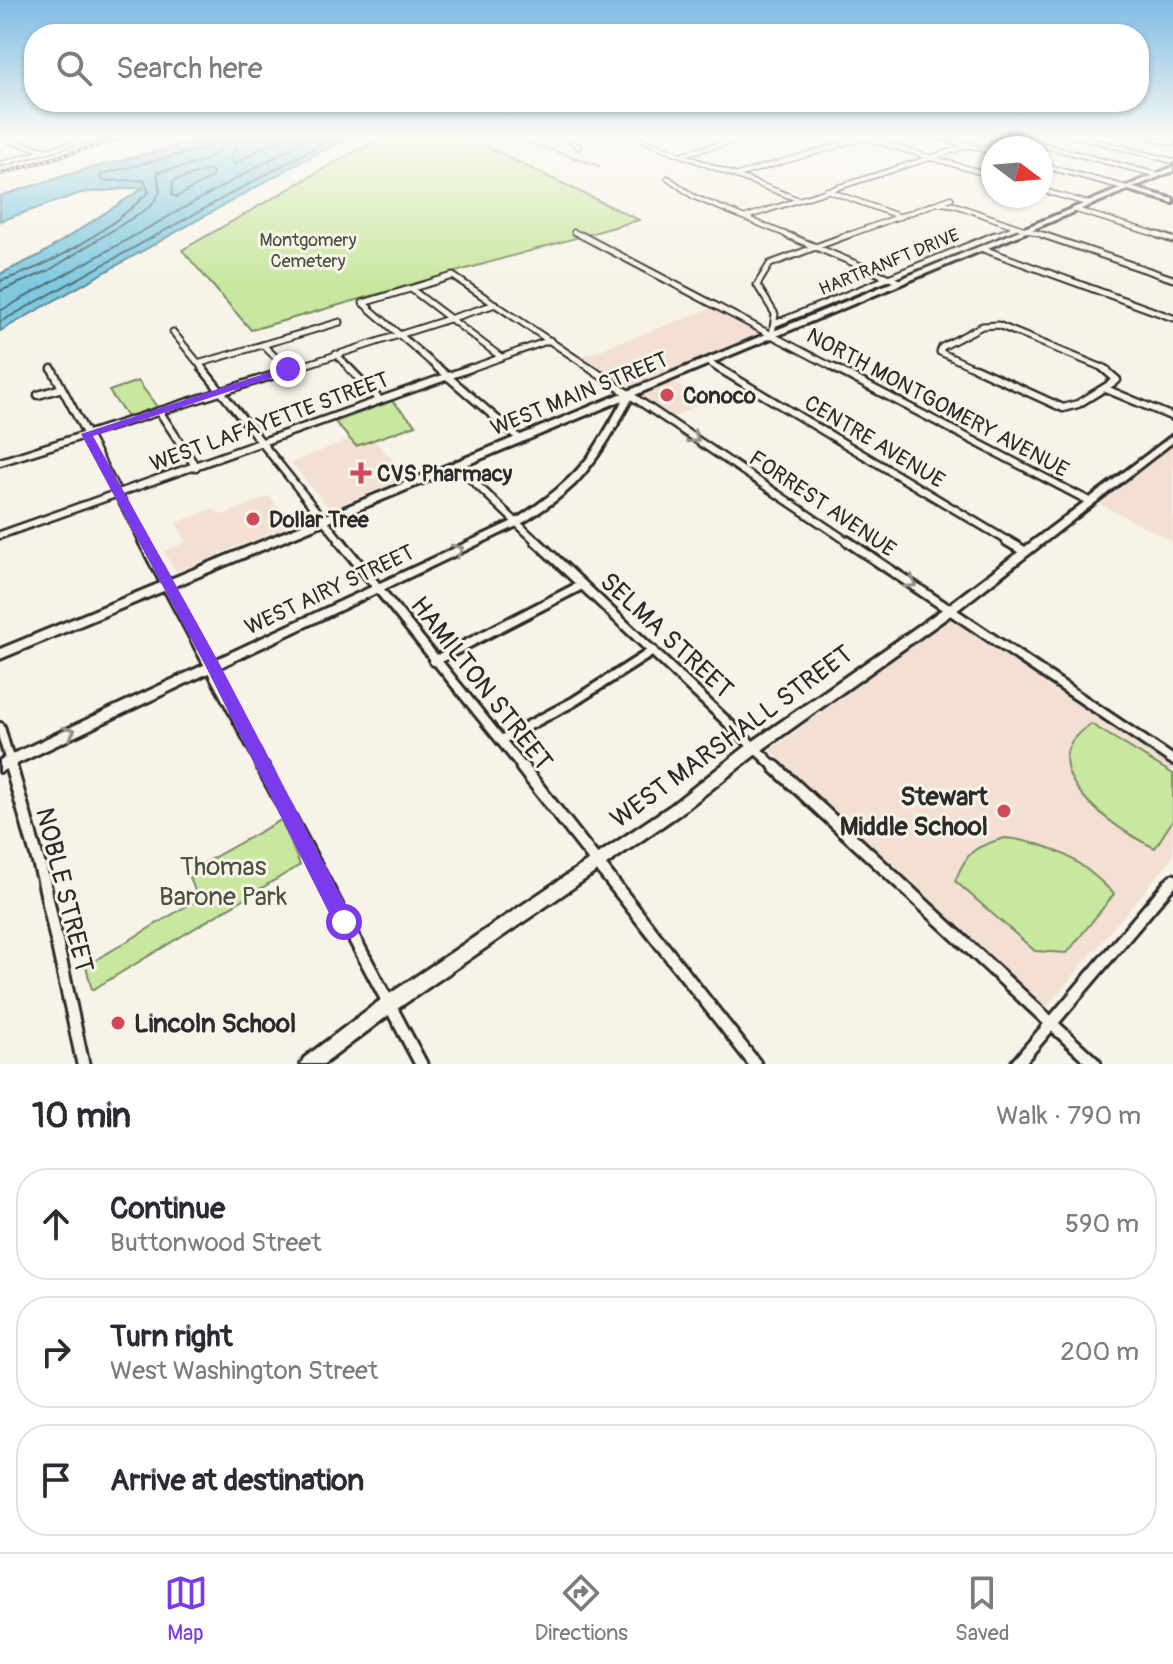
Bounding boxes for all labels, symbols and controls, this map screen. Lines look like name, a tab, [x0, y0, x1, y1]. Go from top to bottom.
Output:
search box	[24, 24, 1149, 112]
icon: search	[52, 46, 96, 90]
text: Search here	[116, 50, 263, 87]
north arrow	[981, 136, 1053, 208]
street label: HARTRANFT DRIVE	[816, 224, 963, 301]
park label: Montgomery Cemetery	[260, 229, 357, 273]
street label: NORTH MONTGOMERY AVENUE	[802, 322, 1073, 484]
street label: WEST MAIN STREET	[487, 346, 672, 442]
route end	[270, 351, 306, 387]
street label: WEST LAFAYETTE STREET	[146, 366, 393, 478]
place label: Conoco	[683, 382, 756, 410]
marker: Conoco	[658, 386, 676, 404]
street label: CENTRE AVENUE	[799, 389, 950, 495]
one-way arrow	[686, 428, 700, 443]
street label: FORREST AVENUE	[744, 444, 901, 563]
place label: CVS Pharmacy	[377, 460, 513, 488]
marker: CVS Pharmacy	[352, 464, 370, 482]
place label: Dollar Tree	[269, 506, 370, 534]
marker: Dollar Tree	[244, 510, 262, 528]
street label: WEST AIRY STREET	[240, 538, 419, 641]
one-way arrow	[449, 544, 464, 560]
street label: SELMA STREET	[593, 566, 740, 706]
one-way arrow	[902, 573, 916, 588]
street label: HAMILTON STREET	[403, 590, 559, 777]
street label: WEST MARSHALL STREET	[604, 638, 859, 835]
one-way arrow	[62, 726, 77, 742]
place label: Stewart Middle School	[840, 781, 989, 843]
marker: Stewart Middle School	[995, 802, 1013, 820]
street label: NOBLE STREET	[28, 805, 100, 976]
park label: Thomas Barone Park	[159, 851, 287, 913]
route start	[326, 904, 362, 940]
place label: Lincoln School	[134, 1008, 296, 1040]
marker: Lincoln School	[109, 1014, 127, 1032]
text: 10 min	[32, 1095, 131, 1138]
text: Walk · 790 m	[996, 1100, 1141, 1132]
text: Continue	[110, 1190, 225, 1227]
icon: ahead	[34, 1202, 78, 1246]
text: 590 m	[1065, 1208, 1139, 1240]
text: Buttonwood Street	[110, 1227, 322, 1259]
text: Turn right	[110, 1318, 233, 1355]
icon: right	[34, 1330, 78, 1374]
text: 200 m	[1060, 1336, 1139, 1368]
text: West Washington Street	[110, 1355, 378, 1387]
icon: arrive	[34, 1458, 78, 1502]
text: Arrive at destination	[110, 1462, 364, 1499]
tab: Map	[164, 1571, 208, 1647]
tab: Directions	[535, 1571, 628, 1647]
tab: Saved	[955, 1571, 1009, 1647]

